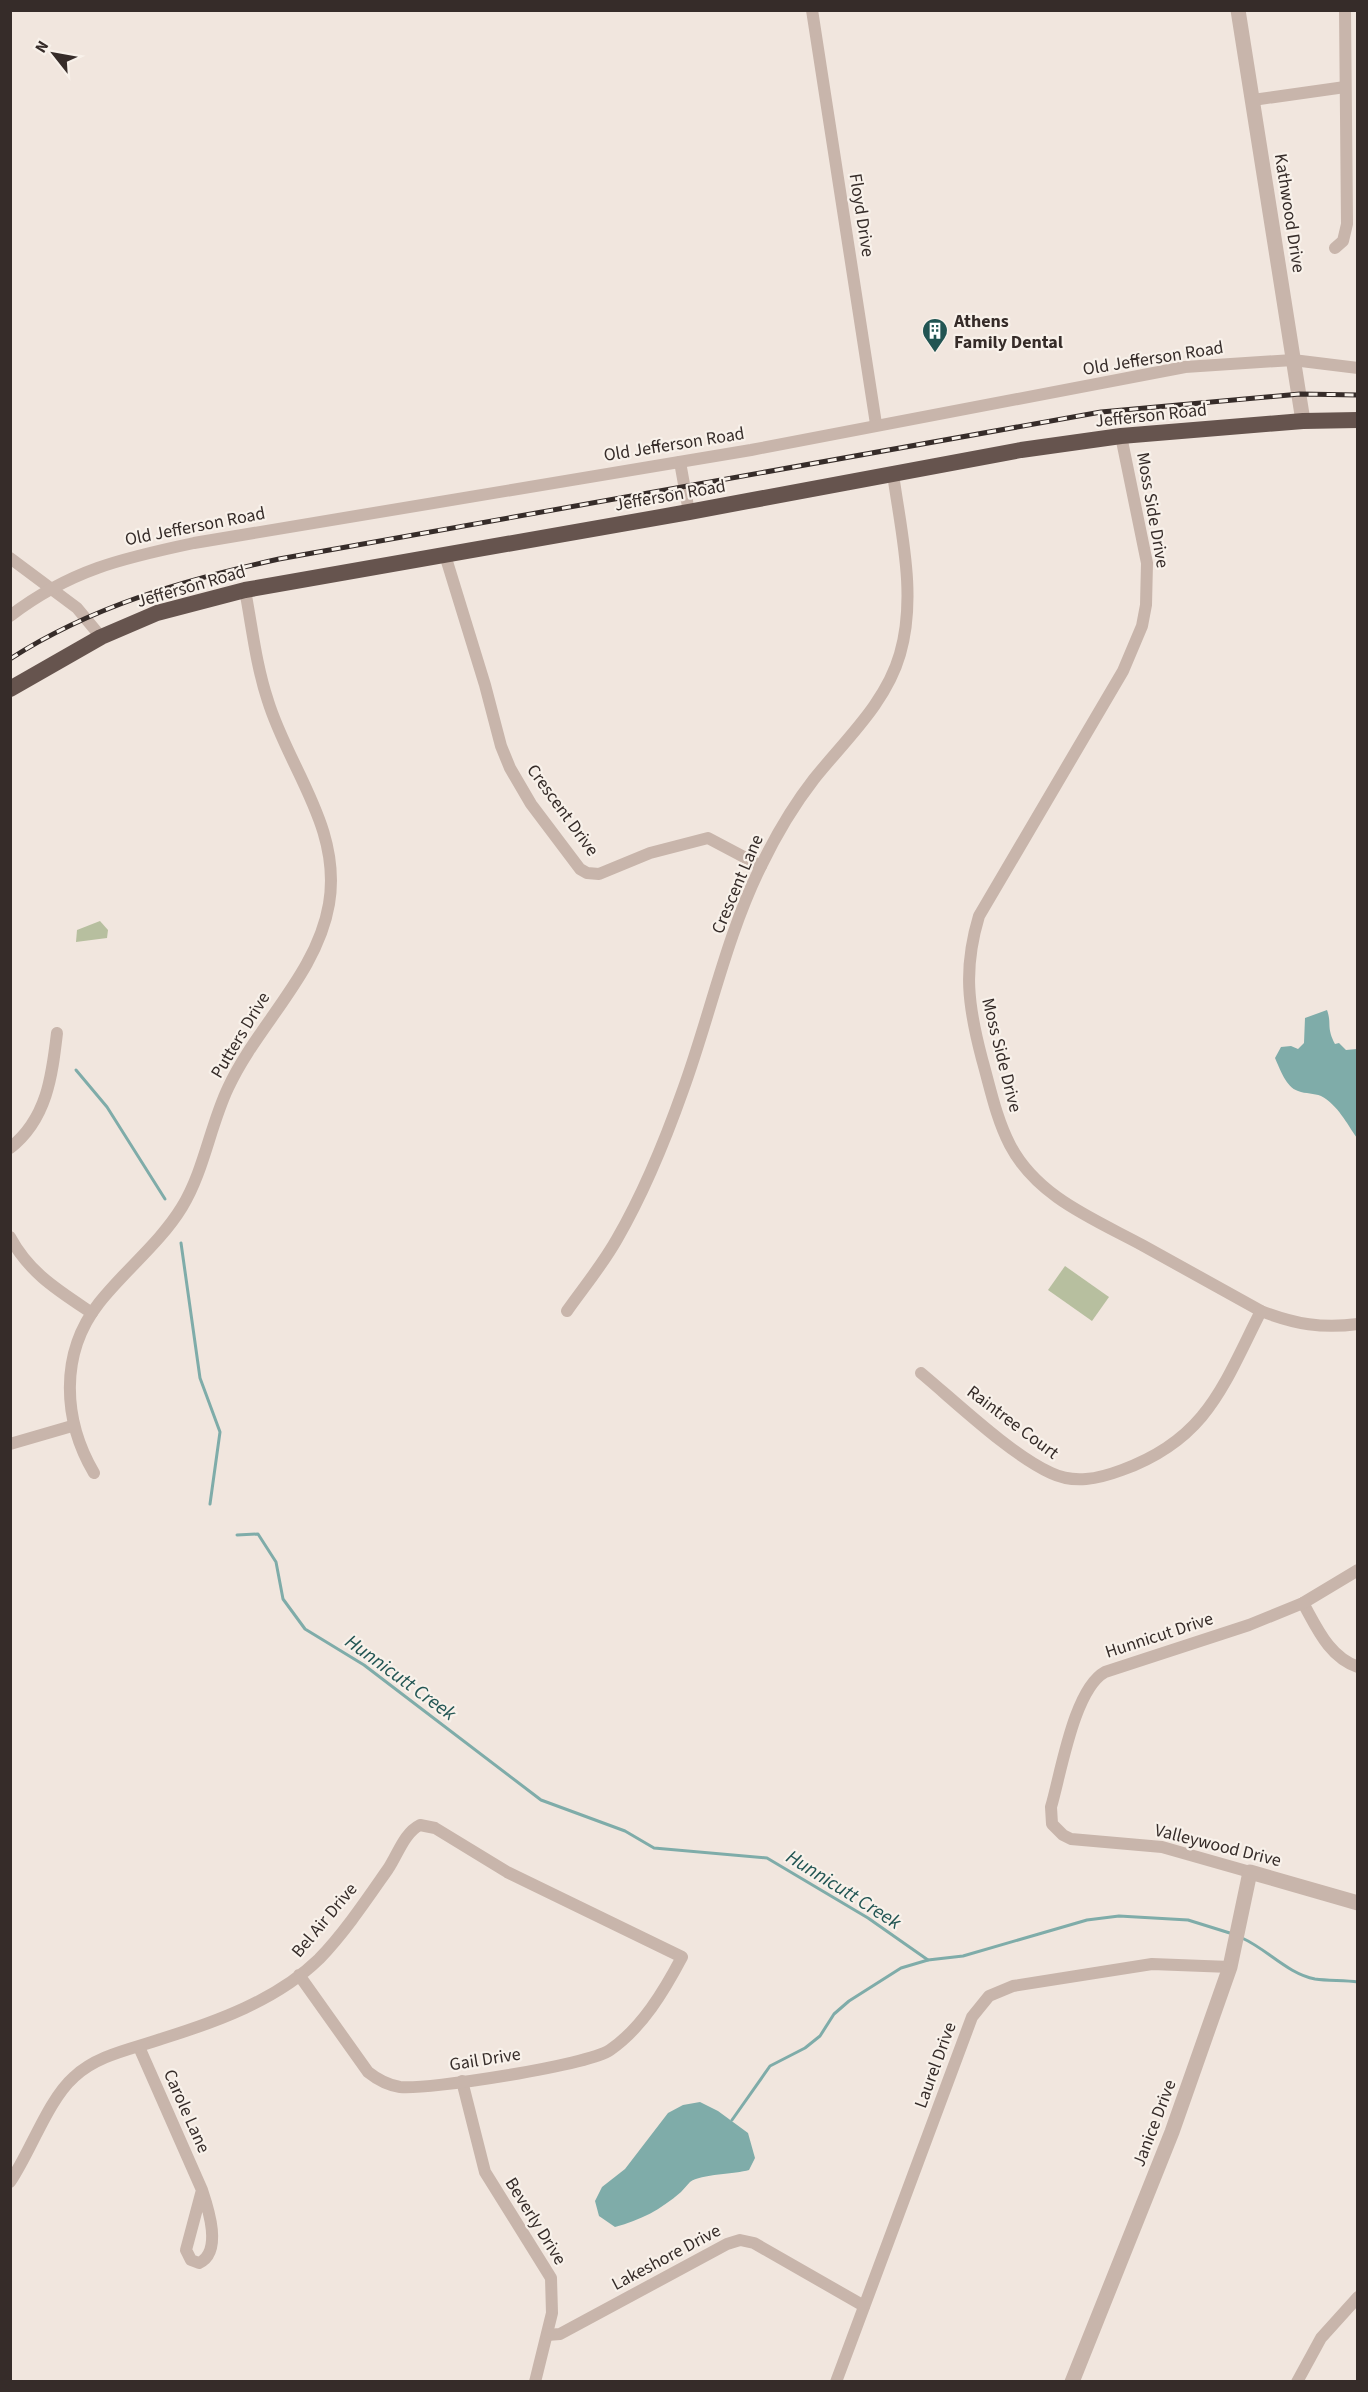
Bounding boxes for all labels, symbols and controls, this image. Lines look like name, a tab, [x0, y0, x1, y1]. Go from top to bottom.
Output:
north arrow	[24, 24, 84, 84]
text: N	[30, 37, 54, 57]
street label: Kathwood Drive	[1268, 152, 1311, 274]
street label: Floyd Drive	[843, 172, 880, 259]
place label: Athens Family Dental	[953, 309, 1063, 355]
building icon: Athens Family Dental	[920, 316, 950, 354]
street label: Old Jefferson Road	[1081, 335, 1225, 382]
street label: Jefferson Road	[1094, 397, 1208, 434]
street label: Old Jefferson Road	[602, 421, 746, 468]
street label: Moss Side Drive	[1130, 450, 1175, 570]
street label: Jefferson Road	[613, 473, 728, 518]
street label: Old Jefferson Road	[123, 501, 267, 552]
street label: Jefferson Road	[134, 559, 249, 614]
street label: Crescent Drive	[521, 759, 605, 861]
street label: Crescent Lane	[705, 831, 770, 938]
street label: Putters Drive	[205, 987, 276, 1083]
street label: Moss Side Drive	[975, 995, 1028, 1115]
street label: Raintree Court	[962, 1380, 1064, 1465]
street label: Hunnicut Drive	[1102, 1606, 1217, 1665]
water label: Hunnicutt Creek	[339, 1628, 462, 1728]
street label: Valleywood Drive	[1152, 1818, 1284, 1873]
water label: Hunnicutt Creek	[780, 1843, 907, 1937]
street label: Bel Air Drive	[286, 1877, 363, 1963]
street label: Laurel Drive	[908, 2019, 963, 2112]
street label: Gail Drive	[448, 2042, 523, 2077]
street label: Carole Lane	[157, 2066, 216, 2157]
street label: Janice Drive	[1126, 2076, 1183, 2170]
street label: Beverly Drive	[499, 2173, 572, 2270]
street label: Lakeshore Drive	[607, 2218, 725, 2297]

